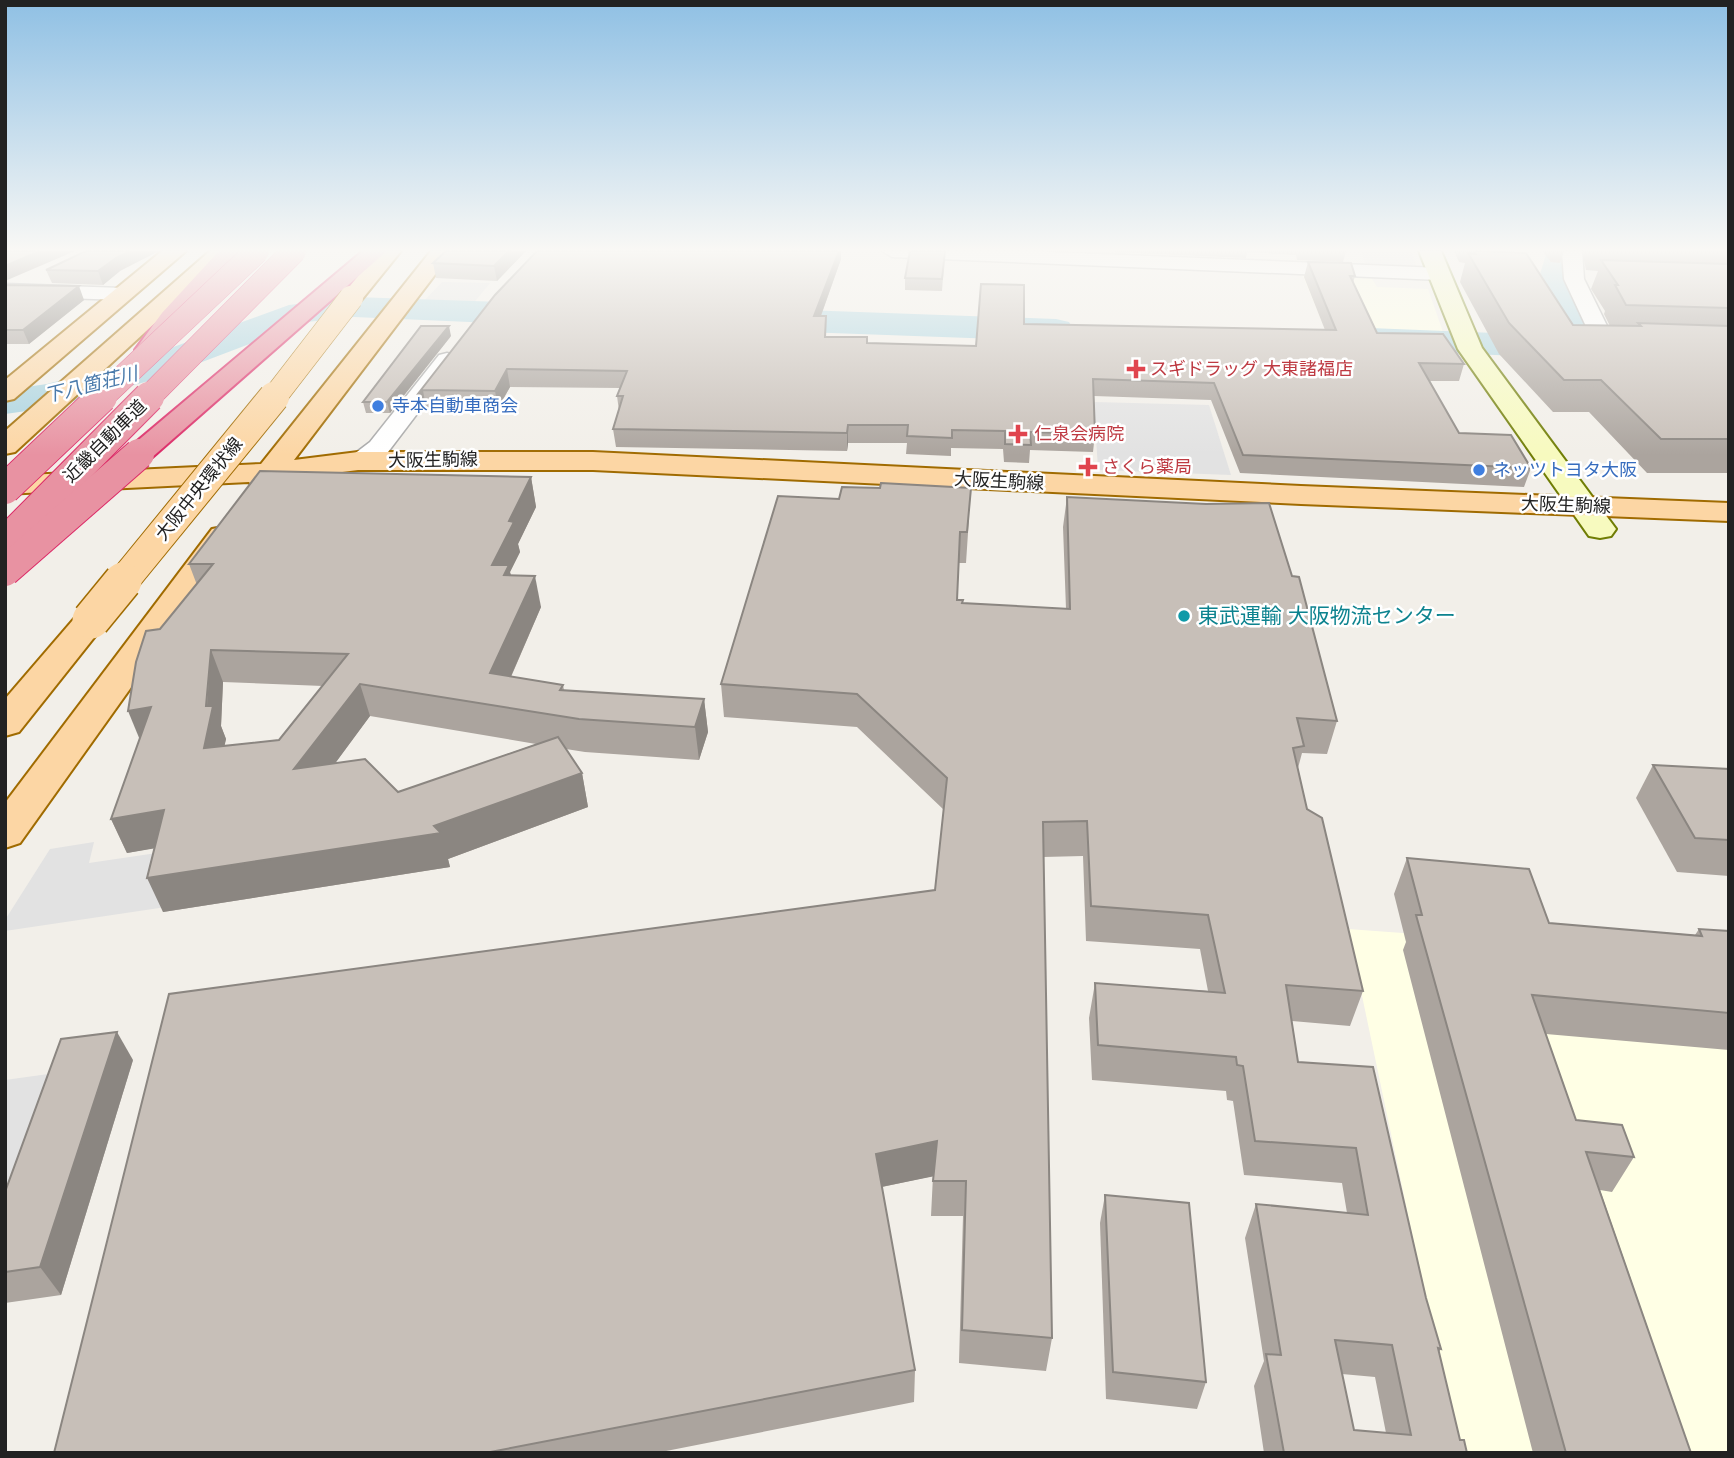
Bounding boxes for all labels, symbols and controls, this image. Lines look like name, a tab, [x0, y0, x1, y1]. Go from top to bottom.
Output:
place label: スギドラッグ 大東諸福店	[1150, 357, 1353, 380]
water label: 下八箇荘川	[42, 360, 142, 407]
marker: スギドラッグ 大東諸福店	[1128, 361, 1144, 377]
street label: 近畿自動車道	[58, 394, 151, 487]
place label: 寺本自動車商会	[392, 394, 518, 417]
marker: 寺本自動車商会	[370, 398, 386, 414]
place label: 仁泉会病院	[1034, 422, 1124, 445]
marker: 仁泉会病院	[1008, 424, 1028, 444]
street label: 大阪中央環状線	[150, 432, 247, 545]
street label: 大阪生駒線	[388, 447, 478, 472]
place label: さくら薬局	[1102, 455, 1192, 478]
place label: ネッツトヨタ大阪	[1493, 458, 1637, 481]
marker: さくら薬局	[1080, 459, 1096, 475]
marker: ネッツトヨタ大阪	[1471, 462, 1487, 478]
street label: 大阪生駒線	[953, 467, 1045, 494]
street label: 大阪生駒線	[1521, 491, 1611, 518]
place label: 東武運輸 大阪物流センター	[1198, 602, 1456, 628]
marker: 東武運輸 大阪物流センター	[1176, 608, 1192, 624]

